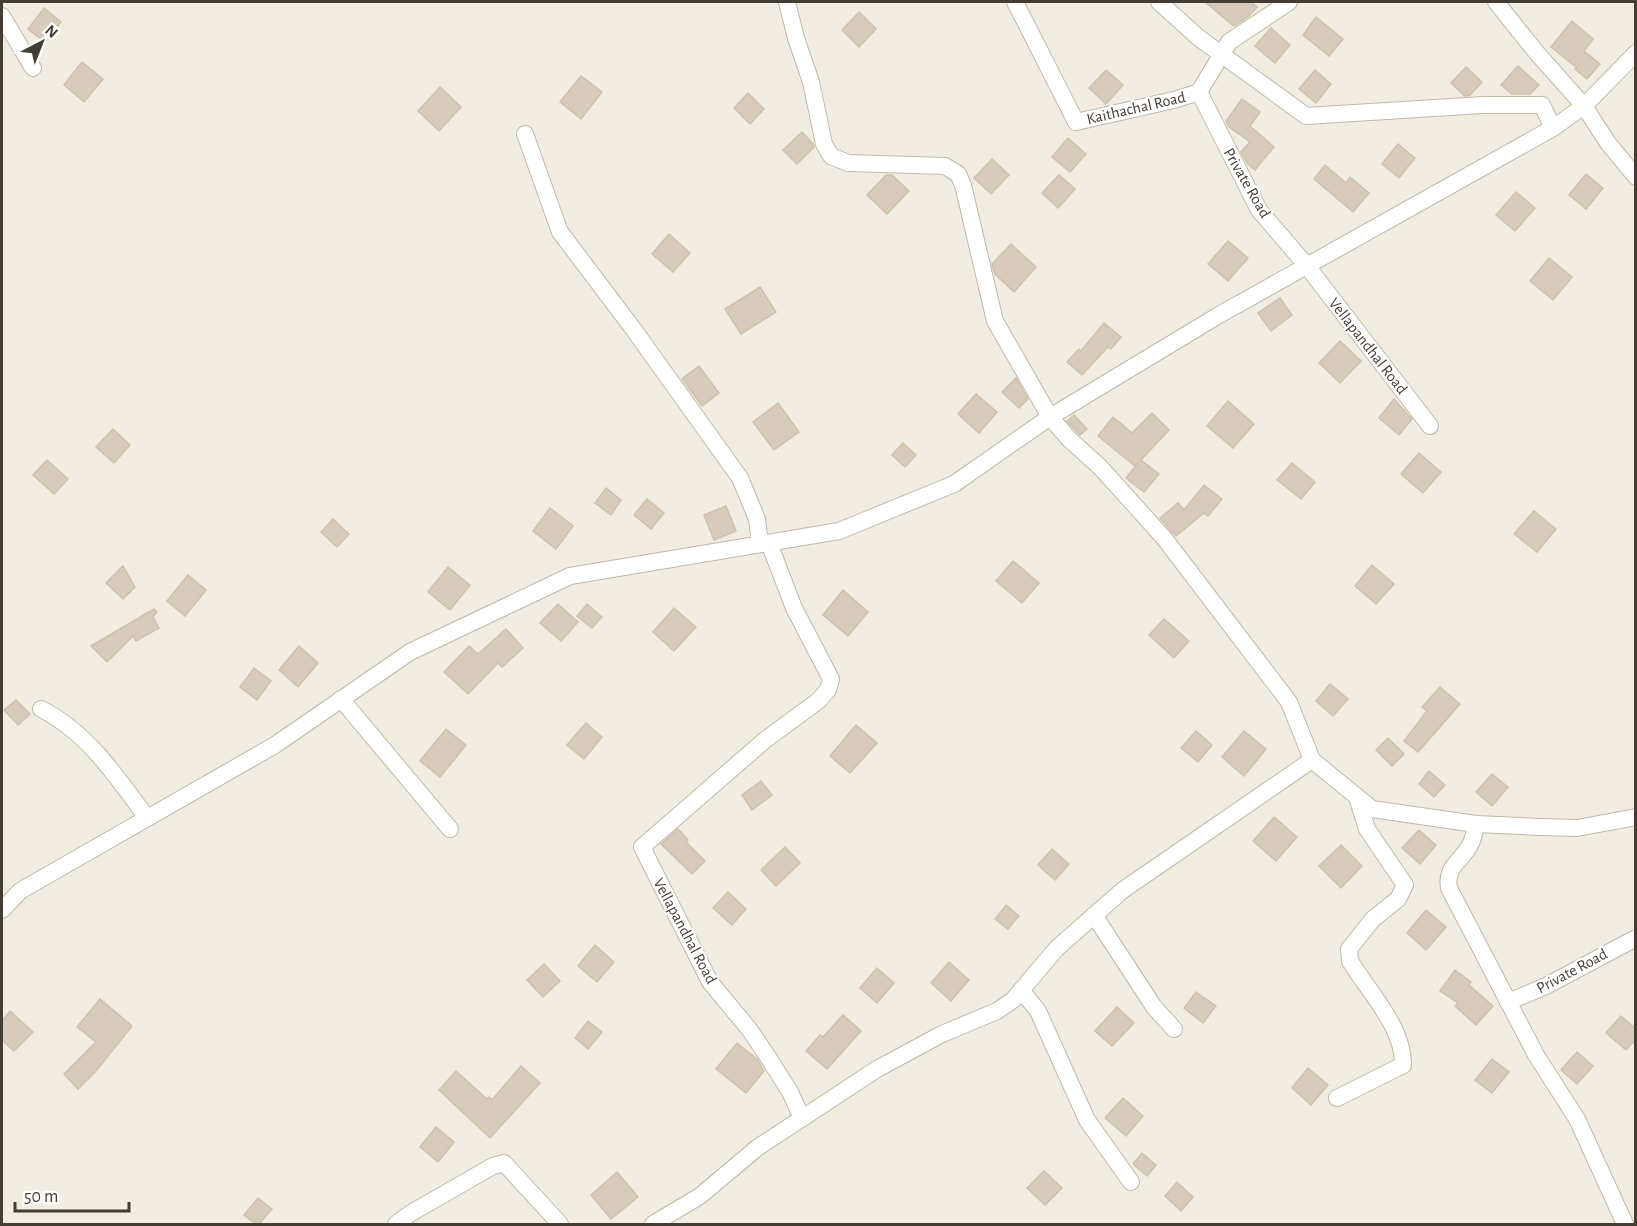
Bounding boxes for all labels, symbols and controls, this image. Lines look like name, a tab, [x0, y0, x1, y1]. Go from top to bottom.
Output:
north arrow	[12, 12, 72, 72]
text: N	[42, 22, 61, 41]
street label: Kaithachal Road	[1085, 89, 1187, 127]
street label: Private Road	[1221, 145, 1273, 221]
street label: Vellapandhal Road	[1326, 295, 1410, 397]
street label: Vellapandhal Road	[650, 876, 720, 986]
street label: Private Road	[1534, 946, 1610, 996]
scale bar	[15, 1175, 129, 1213]
text: 50 m	[24, 1188, 58, 1206]

